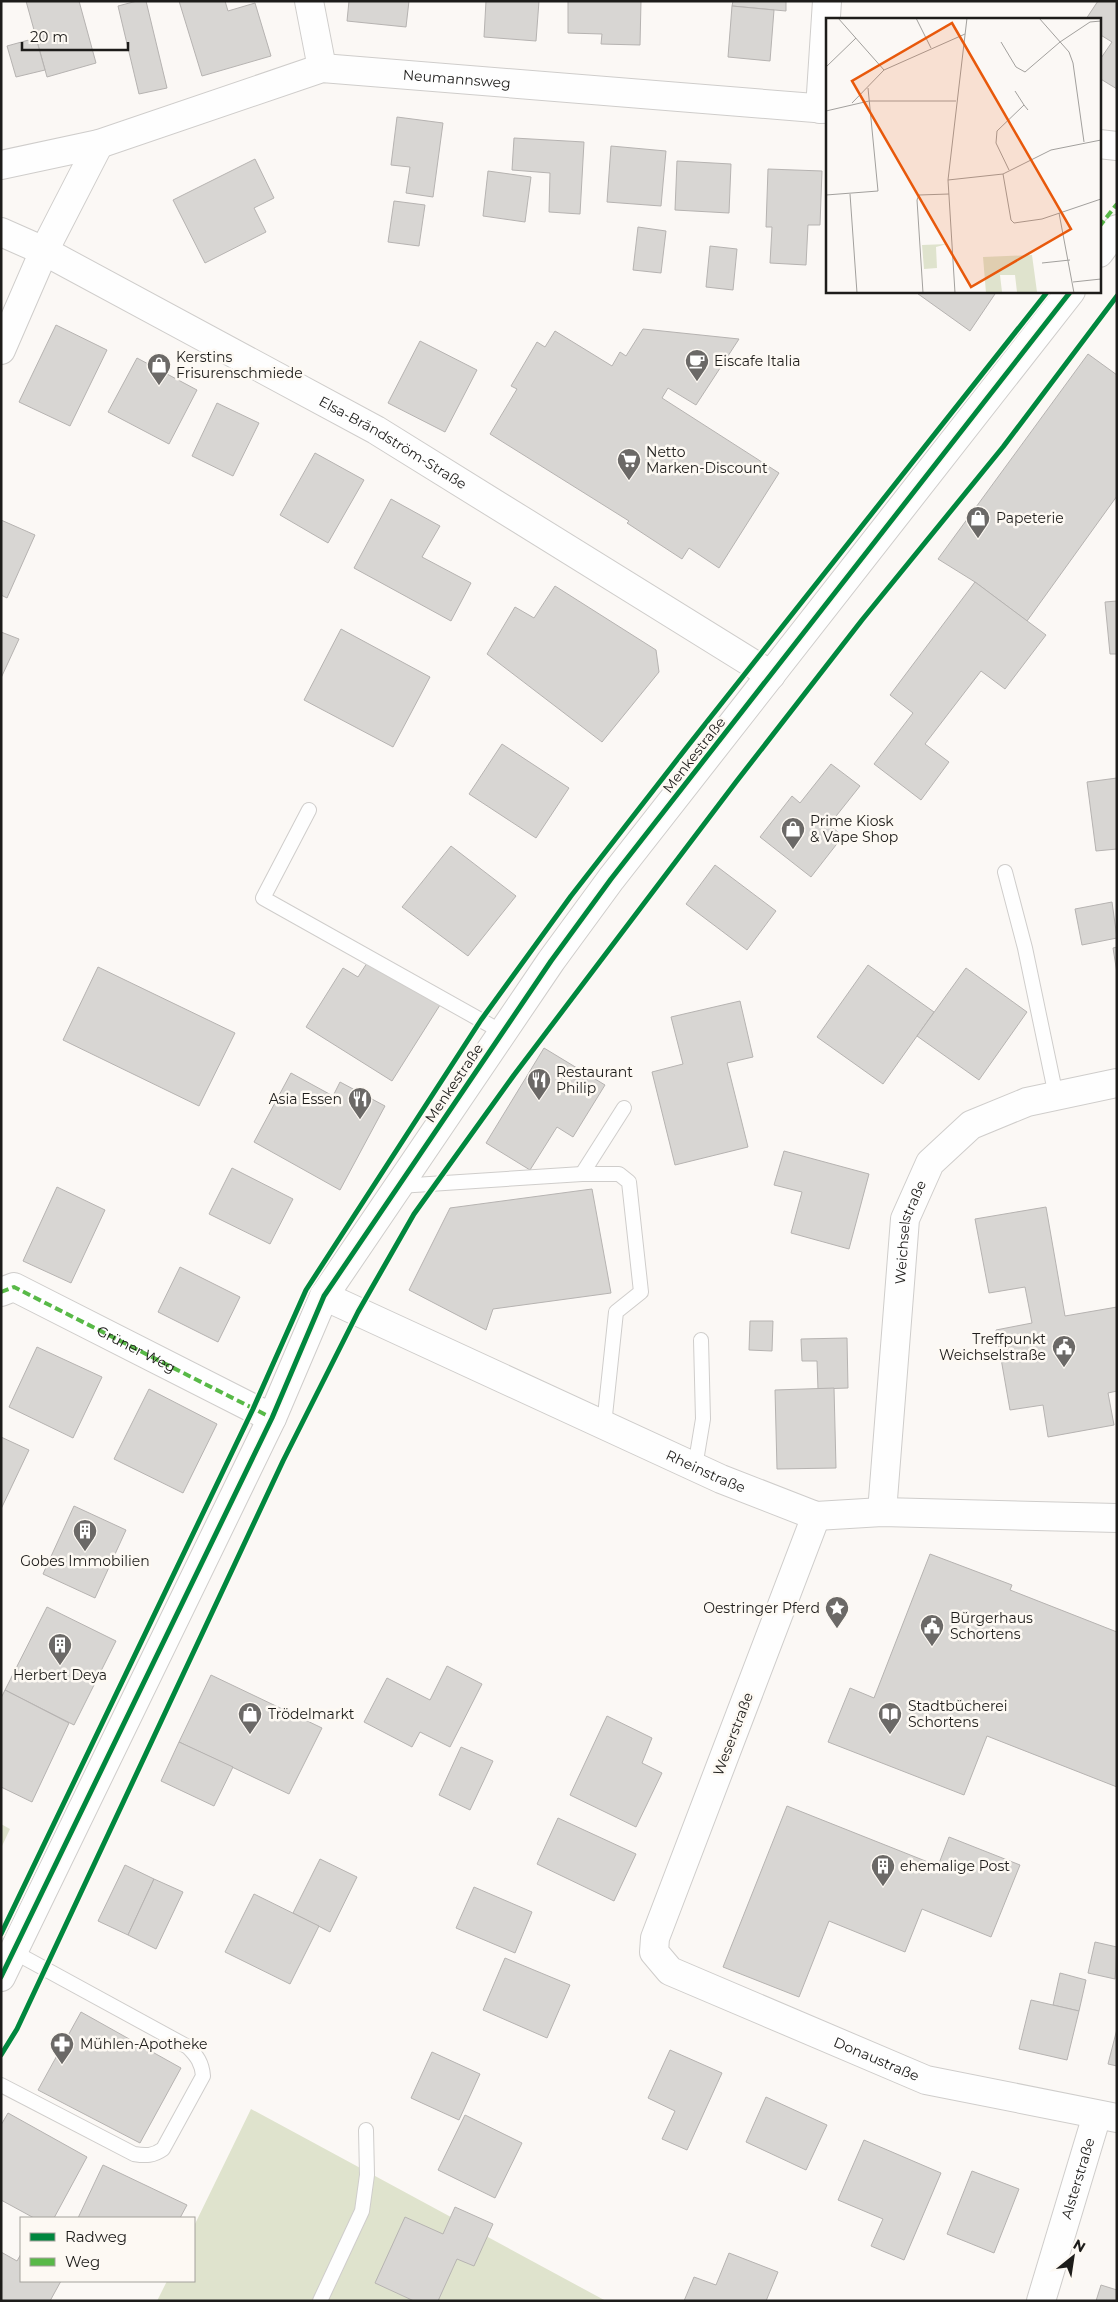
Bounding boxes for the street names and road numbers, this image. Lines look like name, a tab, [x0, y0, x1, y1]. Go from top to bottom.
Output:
street label: Neumannsweg	[402, 66, 511, 92]
street label: Elsa-Brändström-Straße	[316, 392, 470, 493]
street label: Menkestraße	[659, 713, 729, 797]
street label: Menkestraße	[421, 1040, 487, 1126]
street label: Weichselstraße	[891, 1177, 930, 1285]
street label: Grüner Weg	[94, 1322, 179, 1377]
street label: Rheinstraße	[663, 1446, 748, 1497]
street label: Weserstraße	[709, 1690, 757, 1778]
street label: Donaustraße	[831, 2033, 922, 2085]
street label: Alsterstraße	[1057, 2136, 1099, 2221]

